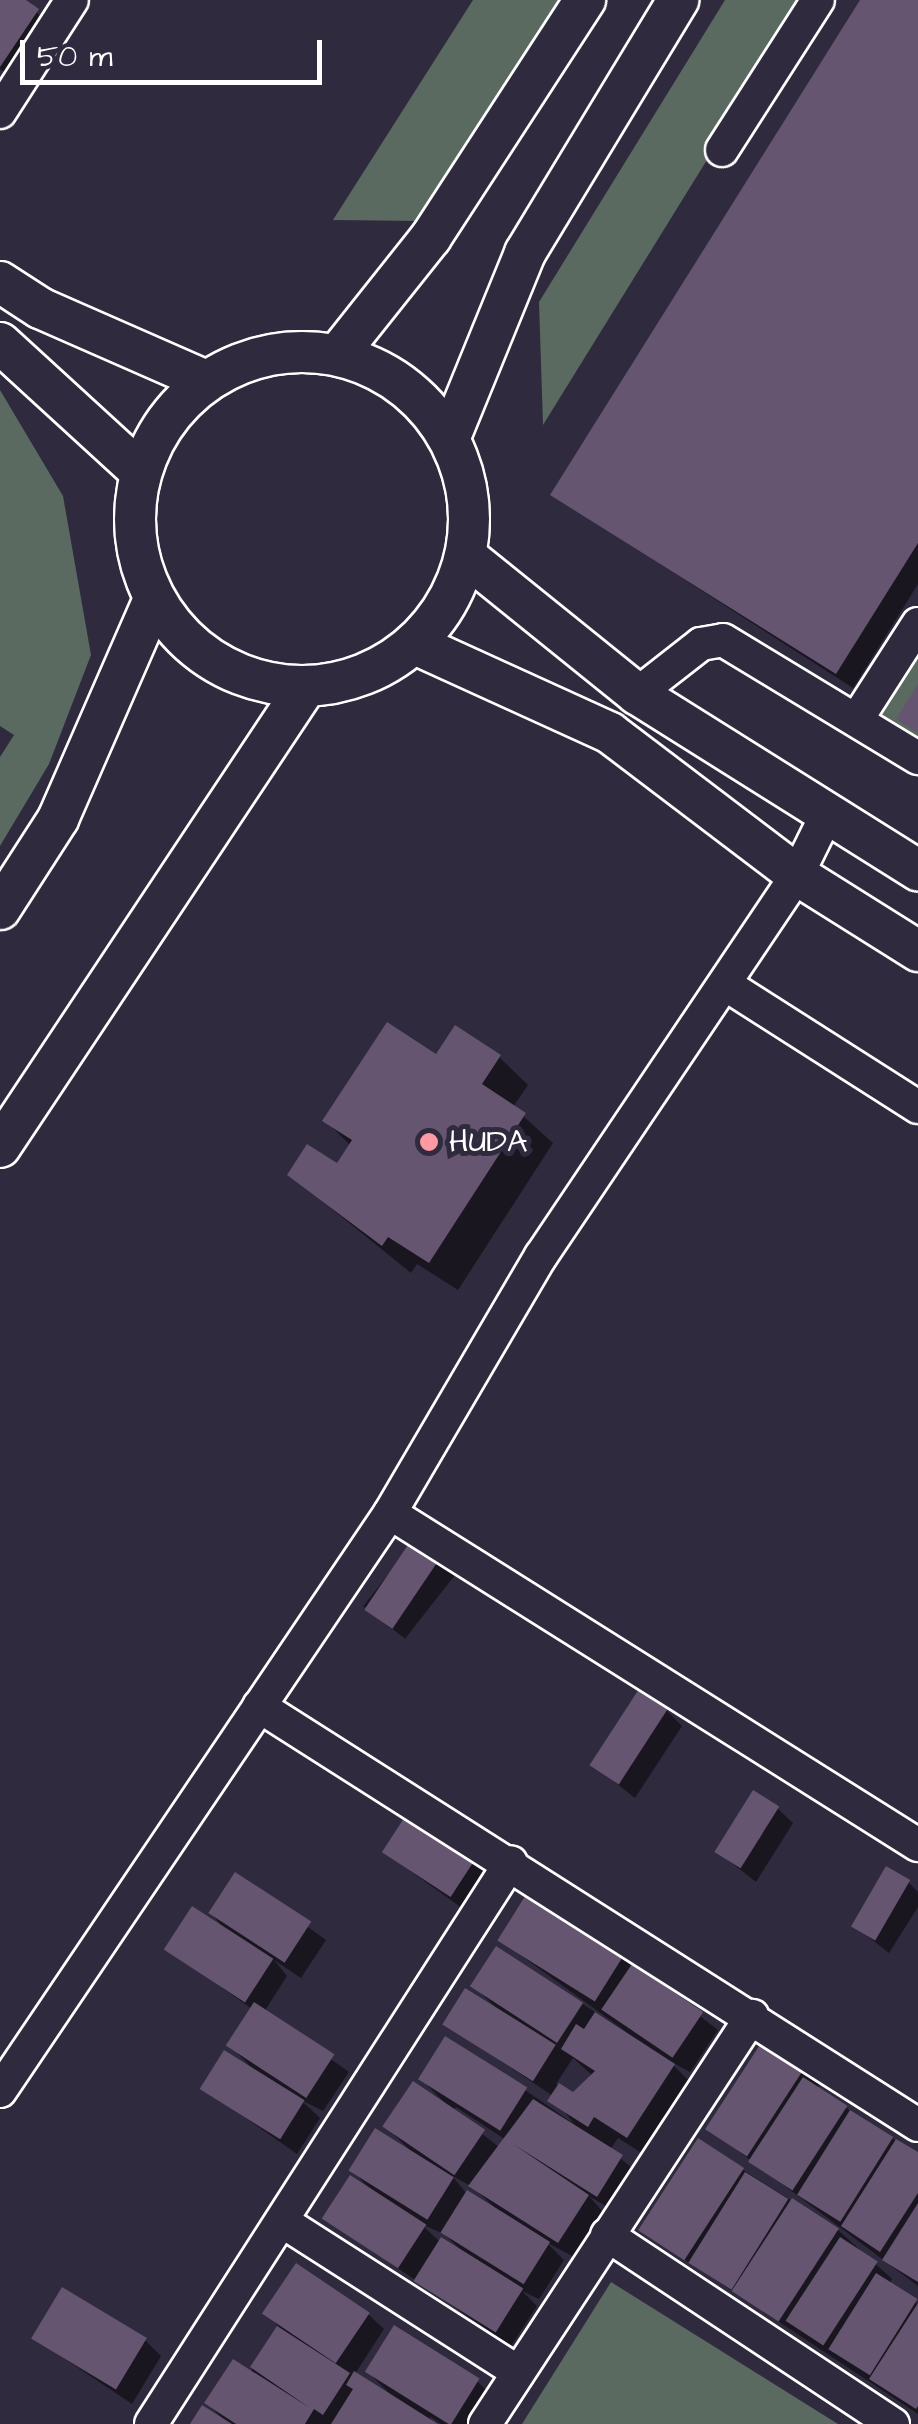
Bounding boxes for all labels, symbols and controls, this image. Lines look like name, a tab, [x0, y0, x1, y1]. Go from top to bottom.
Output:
scale bar	[25, 20, 328, 82]
text: 50 m	[37, 36, 113, 78]
place label: HUDA	[449, 1123, 528, 1161]
marker: HUDA	[418, 1131, 440, 1153]

